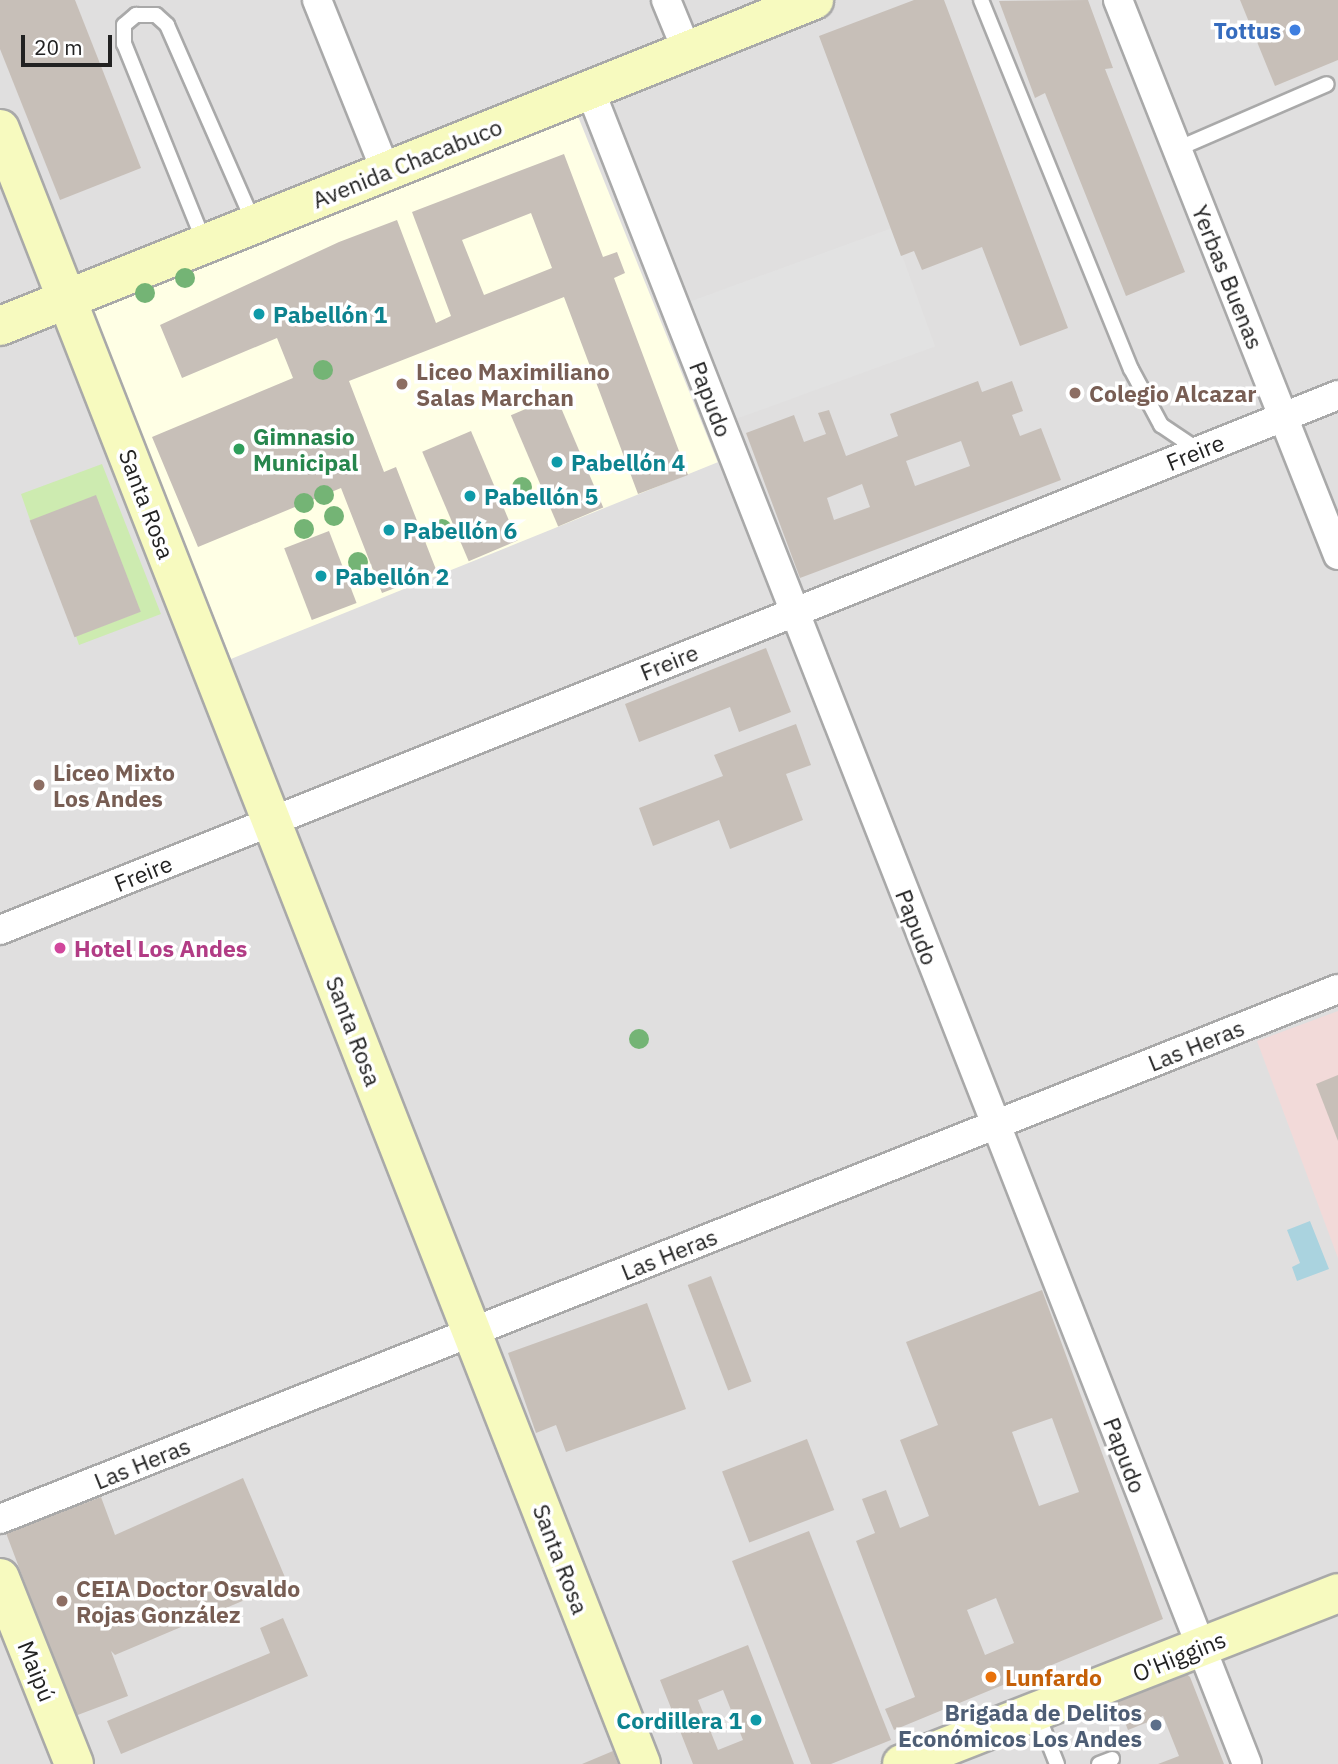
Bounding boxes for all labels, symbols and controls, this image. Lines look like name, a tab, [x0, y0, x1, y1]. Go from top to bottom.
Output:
place label: Tottus	[1213, 16, 1281, 44]
scale bar	[24, 21, 116, 65]
marker: Tottus	[1287, 22, 1303, 38]
text: 20 m	[34, 33, 83, 61]
street label: Avenida Chacabuco	[308, 112, 506, 214]
street label: Yerbas Buenas	[1187, 201, 1269, 353]
place label: Pabellón 1	[273, 300, 387, 328]
marker: Pabellón 1	[251, 306, 267, 322]
place label: Liceo Maximiliano Salas Marchan	[416, 357, 610, 411]
street label: Papudo	[684, 357, 738, 441]
marker: Liceo Maximiliano Salas Marchan	[394, 376, 410, 392]
place label: Colegio Alcazar	[1089, 379, 1257, 407]
marker: Colegio Alcazar	[1067, 385, 1083, 401]
place label: Gimnasio Municipal	[253, 422, 358, 476]
street label: Freire	[1162, 428, 1228, 476]
marker: Gimnasio Municipal	[231, 441, 247, 457]
street label: Santa Rosa	[113, 445, 181, 563]
place label: Pabellón 4	[571, 448, 685, 476]
marker: Pabellón 4	[549, 454, 565, 470]
place label: Pabellón 5	[484, 482, 598, 510]
marker: Pabellón 5	[462, 488, 478, 504]
place label: Pabellón 6	[403, 516, 517, 544]
marker: Pabellón 6	[381, 522, 397, 538]
place label: Pabellón 2	[335, 562, 449, 590]
marker: Pabellón 2	[313, 568, 329, 584]
street label: Freire	[636, 638, 702, 686]
place label: Liceo Mixto Los Andes	[53, 758, 175, 812]
marker: Liceo Mixto Los Andes	[31, 777, 47, 793]
street label: Freire	[110, 849, 176, 897]
street label: Papudo	[890, 885, 944, 969]
place label: Hotel Los Andes	[74, 934, 247, 962]
marker: Hotel Los Andes	[52, 940, 68, 956]
street label: Santa Rosa	[320, 972, 388, 1090]
street label: Las Heras	[1144, 1013, 1248, 1077]
street label: Las Heras	[617, 1222, 721, 1286]
street label: Papudo	[1098, 1413, 1152, 1497]
street label: Las Heras	[90, 1431, 194, 1495]
street label: Santa Rosa	[527, 1500, 595, 1618]
place label: CEIA Doctor Osvaldo Rojas González	[76, 1574, 300, 1628]
marker: CEIA Doctor Osvaldo Rojas González	[54, 1593, 70, 1609]
street label: O'Higgins	[1128, 1625, 1230, 1687]
street label: Maipú	[12, 1637, 62, 1705]
place label: Lunfardo	[1005, 1663, 1102, 1691]
marker: Lunfardo	[983, 1669, 999, 1685]
place label: Brigada de Delitos Económicos Los Andes	[898, 1698, 1142, 1752]
place label: Cordillera 1	[616, 1706, 742, 1734]
marker: Cordillera 1	[748, 1712, 764, 1728]
marker: Brigada de Delitos Económicos Los Andes	[1148, 1717, 1164, 1733]

